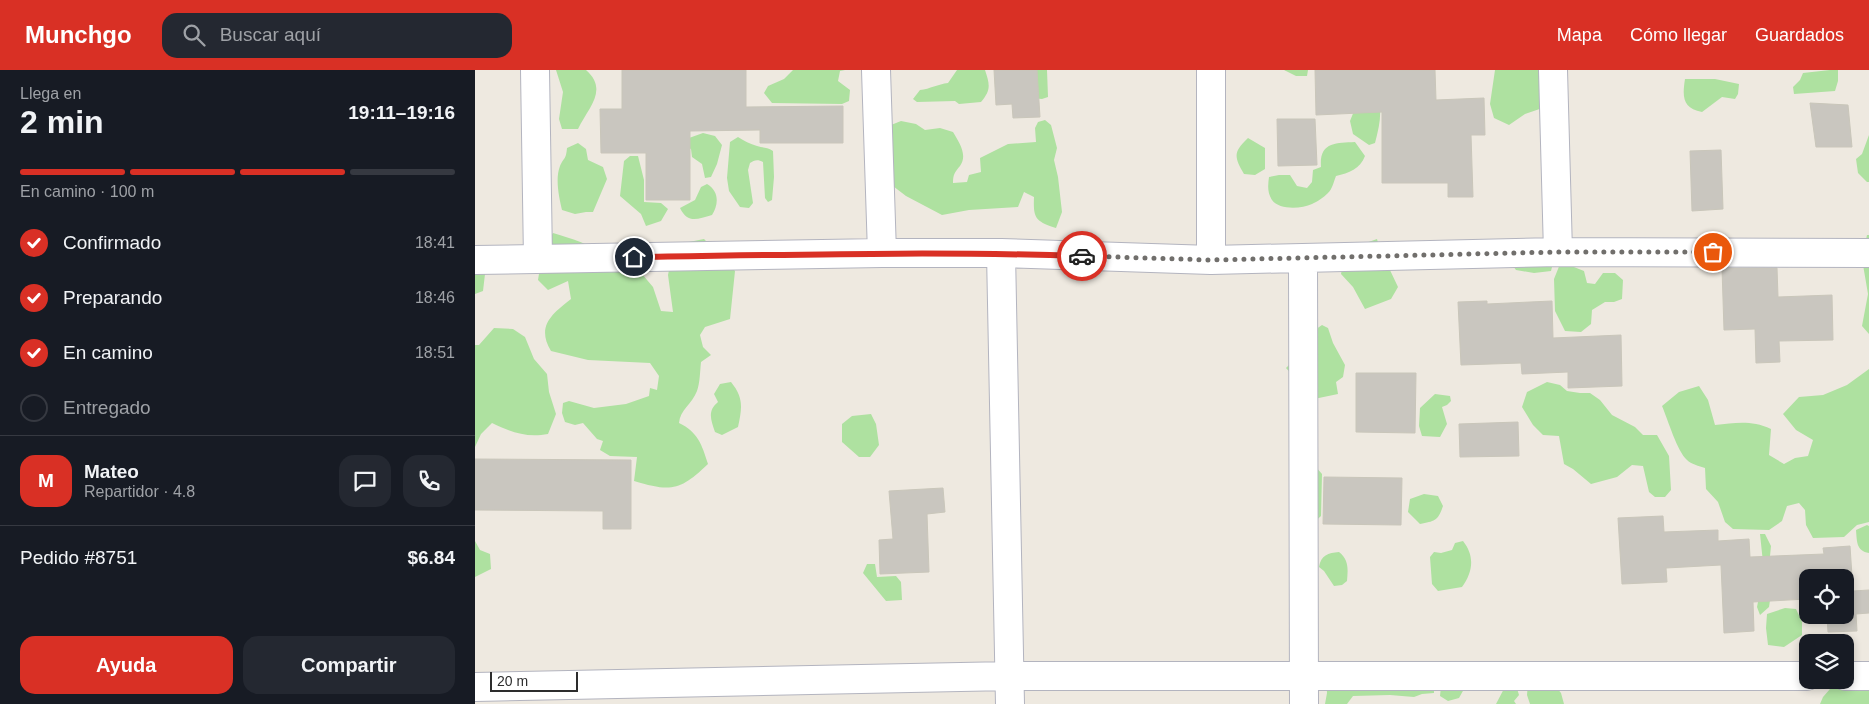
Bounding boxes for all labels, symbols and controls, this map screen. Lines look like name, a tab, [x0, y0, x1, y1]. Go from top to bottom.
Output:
search box	[162, 13, 512, 58]
text: Munchgo	[25, 21, 132, 48]
icon: search	[180, 21, 208, 49]
text: Buscar aquí	[220, 24, 321, 45]
text: Mapa	[1557, 25, 1602, 45]
text: Cómo llegar	[1630, 25, 1727, 45]
text: Guardados	[1755, 25, 1844, 45]
text: Llega en	[20, 85, 81, 102]
text: 19:11–19:16	[348, 102, 455, 123]
text: 2 min	[20, 104, 104, 140]
text: En camino · 100 m	[20, 183, 154, 200]
icon: check	[20, 229, 48, 257]
courier	[1057, 231, 1107, 281]
pin	[1692, 231, 1734, 273]
text: Confirmado	[63, 232, 161, 253]
text: 18:41	[415, 234, 455, 251]
pin	[613, 236, 655, 278]
icon: bag	[1699, 238, 1727, 266]
icon: car	[1068, 242, 1096, 270]
icon: home	[620, 243, 648, 271]
icon: check	[20, 284, 48, 312]
text: Preparando	[63, 287, 162, 308]
text: 18:46	[415, 289, 455, 306]
icon: check	[20, 339, 48, 367]
text: En camino	[63, 342, 153, 363]
text: 18:51	[415, 344, 455, 361]
text: Entregado	[63, 397, 151, 418]
button: chat	[339, 455, 391, 507]
button: phone	[403, 455, 455, 507]
text: Mateo	[84, 461, 139, 482]
text: M	[38, 470, 54, 491]
text: Repartidor · 4.8	[84, 483, 195, 500]
text: Pedido #8751	[20, 547, 137, 568]
text: $6.84	[407, 547, 455, 568]
map controls	[1799, 569, 1854, 689]
button: locate	[1799, 569, 1854, 624]
button: layers	[1799, 634, 1854, 689]
button: Ayuda	[20, 636, 233, 694]
button: Compartir	[243, 636, 455, 694]
scale bar	[490, 669, 577, 692]
text: 20 m	[497, 673, 528, 689]

